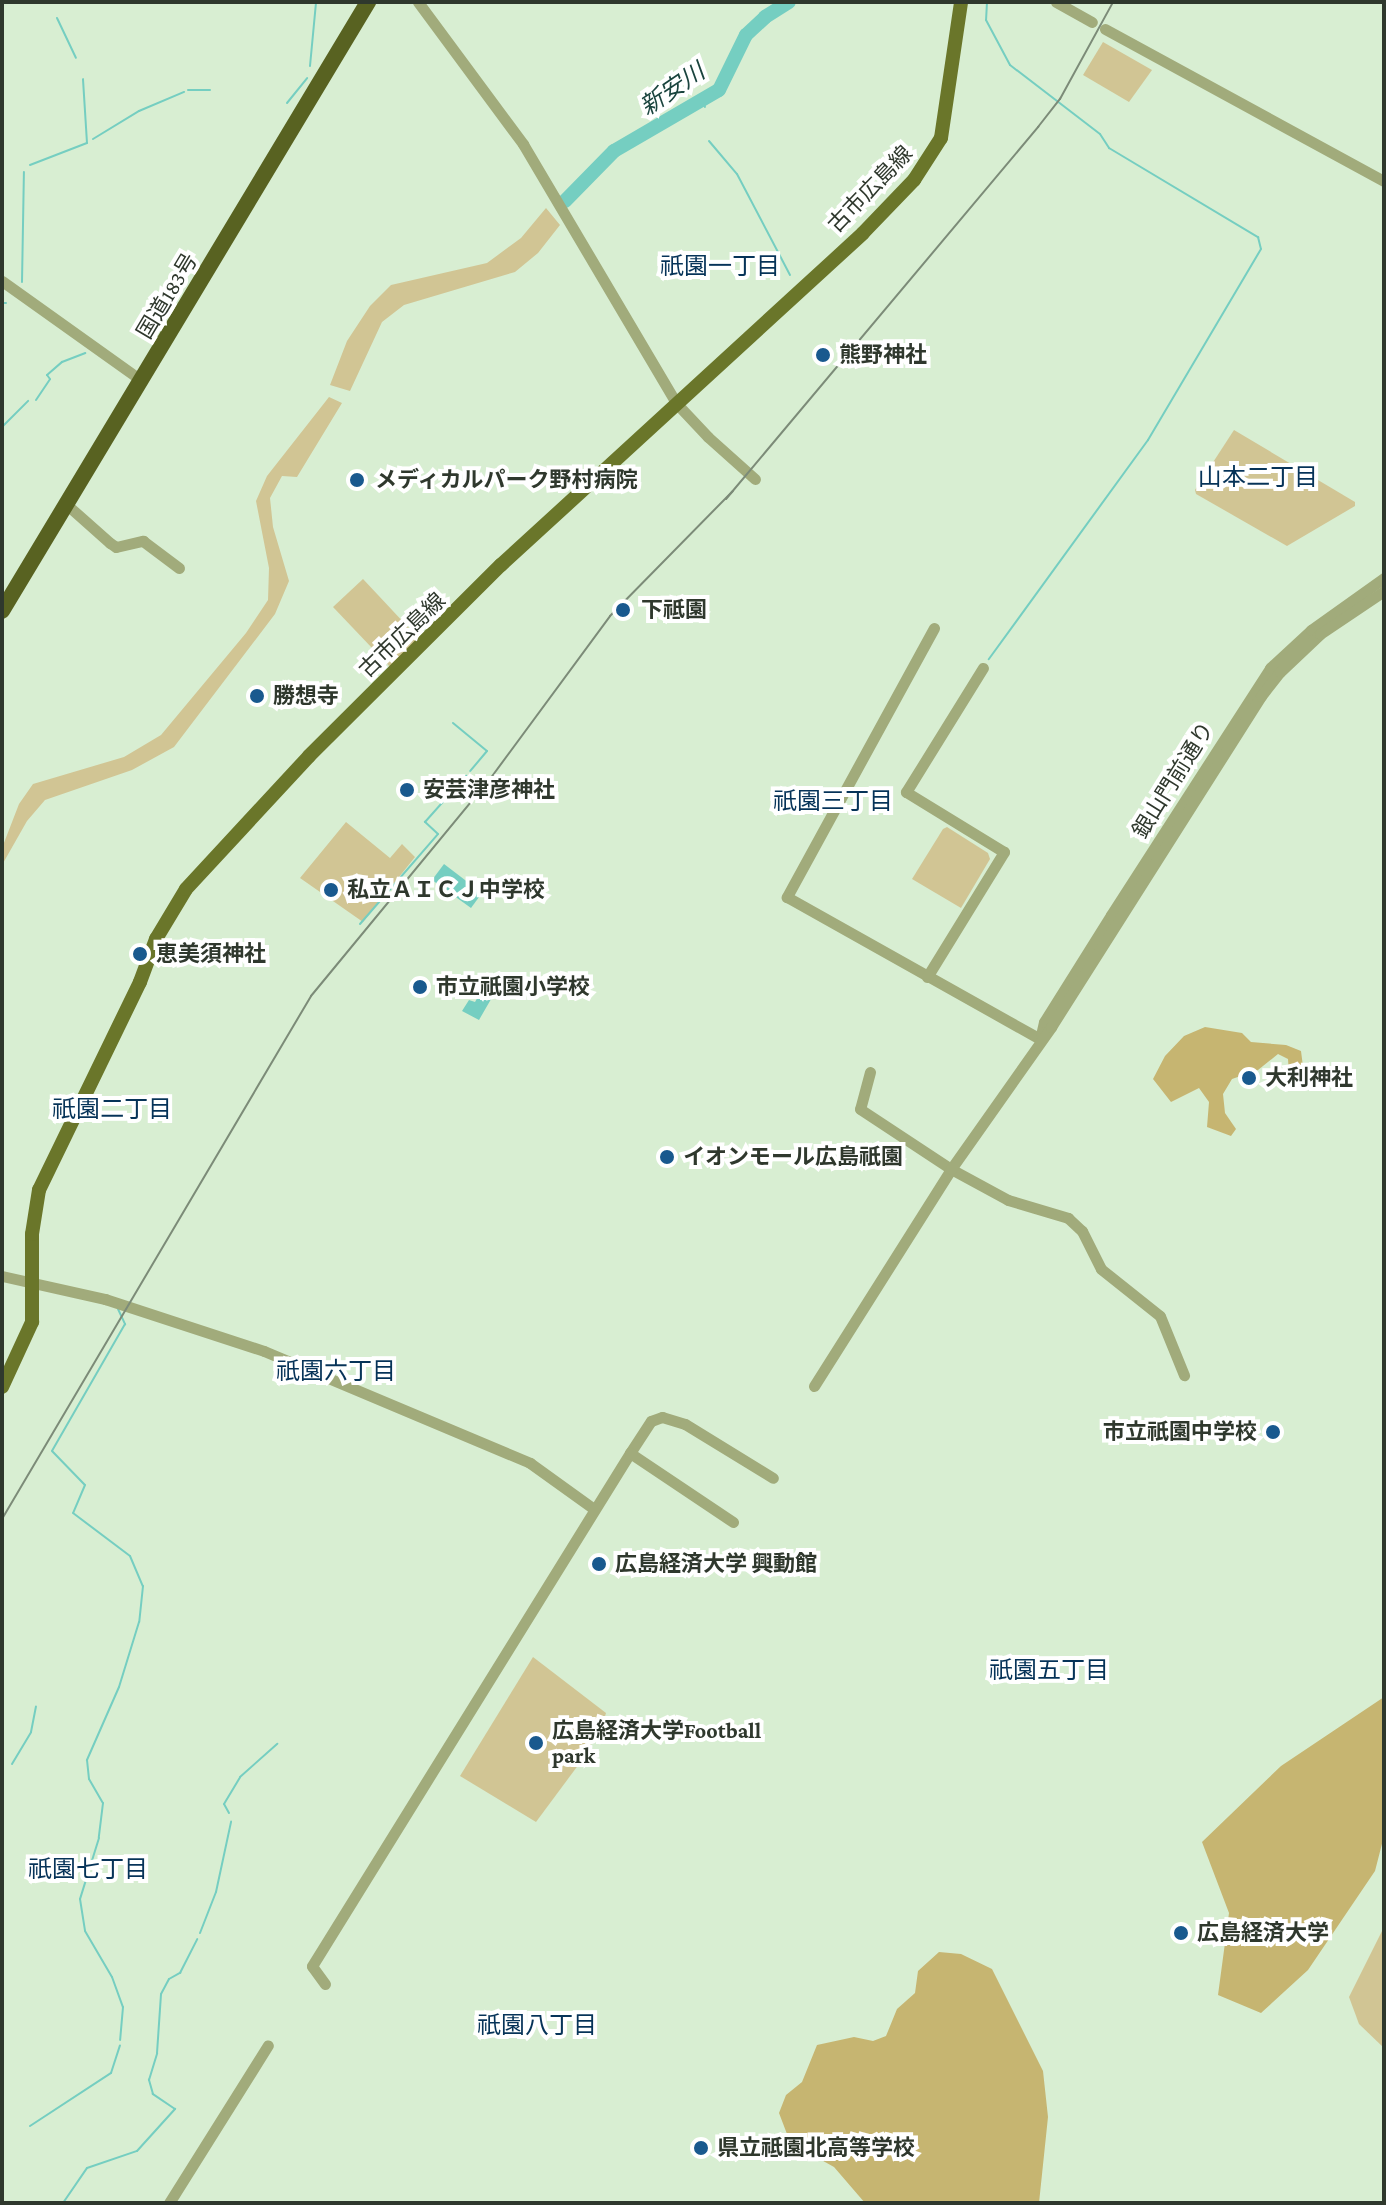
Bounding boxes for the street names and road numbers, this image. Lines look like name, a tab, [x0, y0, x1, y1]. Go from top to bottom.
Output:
street label: 古市広島線	[822, 140, 918, 238]
street label: 国道183号	[131, 248, 203, 344]
street label: 古市広島線	[353, 587, 451, 683]
street label: 銀山門前通り	[1127, 717, 1219, 843]

